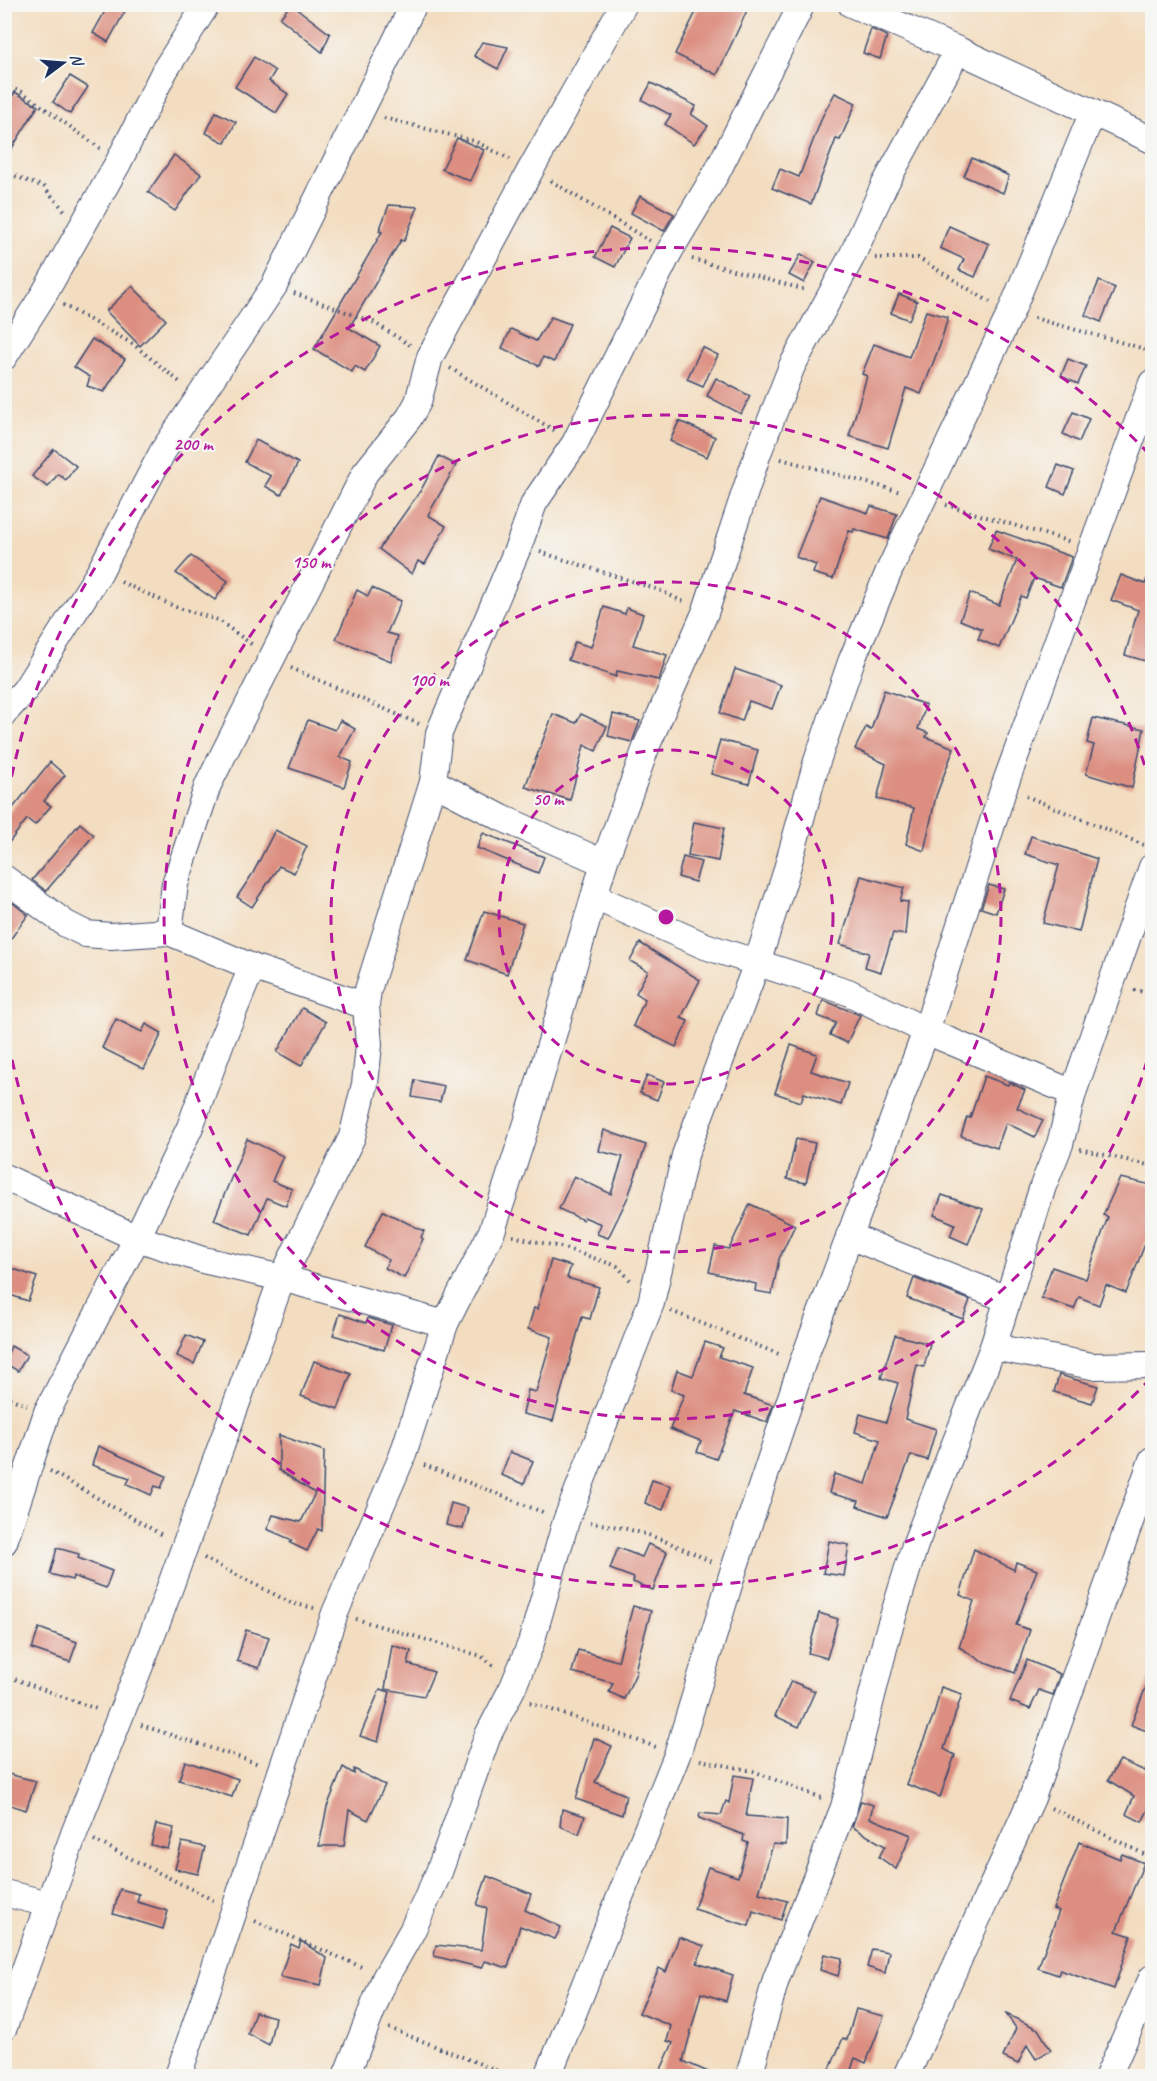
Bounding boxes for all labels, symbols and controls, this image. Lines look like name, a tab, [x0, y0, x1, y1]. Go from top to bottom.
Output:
north arrow	[33, 33, 93, 93]
text: N	[65, 52, 88, 70]
text: 200 m	[174, 433, 214, 455]
text: 150 m	[292, 551, 332, 573]
text: 100 m	[410, 669, 450, 691]
text: 50 m	[533, 788, 565, 810]
centre of rings	[656, 907, 676, 927]

